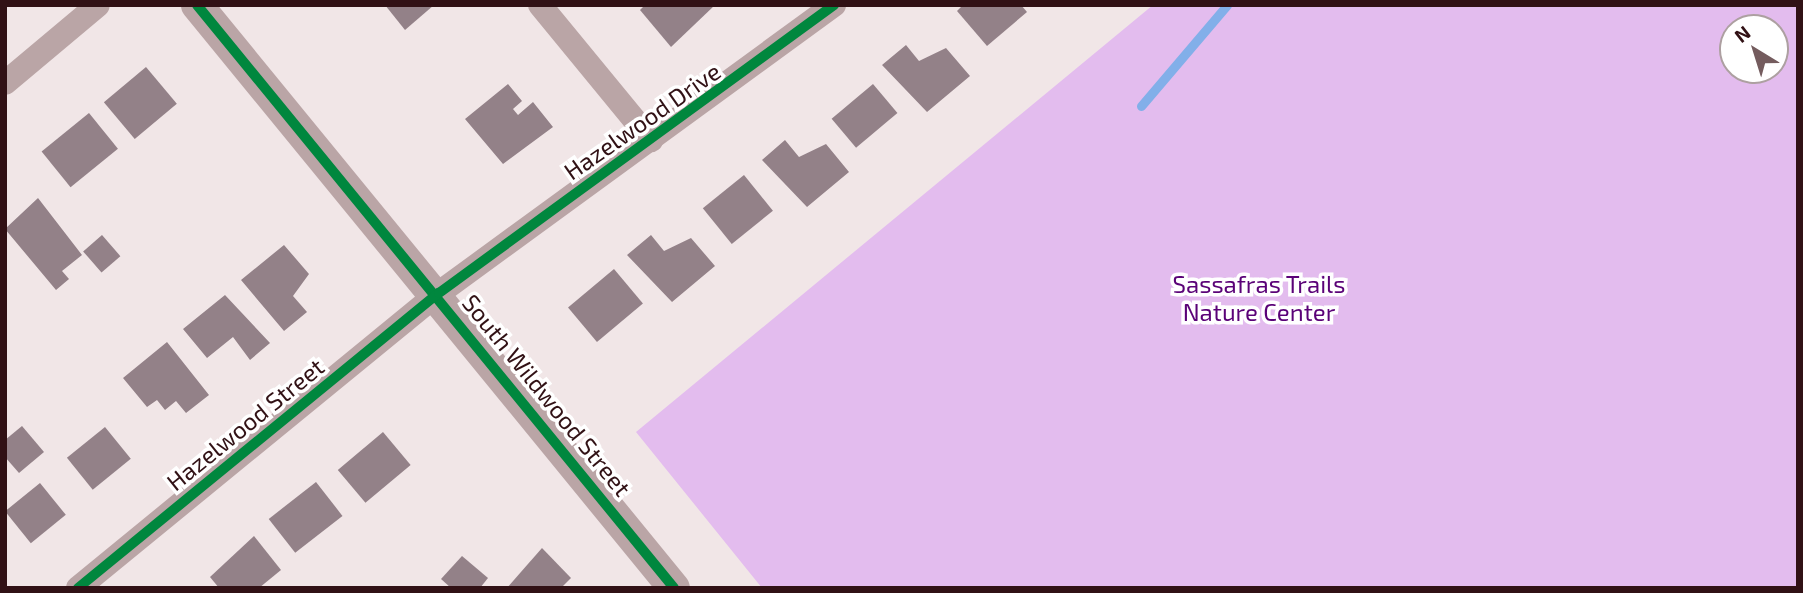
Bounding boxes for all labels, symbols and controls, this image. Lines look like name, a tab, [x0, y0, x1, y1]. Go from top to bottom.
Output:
north arrow	[1719, 14, 1789, 84]
text: N	[1730, 20, 1754, 47]
street label: Hazelwood Drive	[558, 56, 726, 186]
park label: Sassafras Trails Nature Center	[1172, 270, 1346, 326]
street label: South Wildwood Street	[457, 288, 637, 502]
street label: Hazelwood Street	[161, 352, 329, 496]

